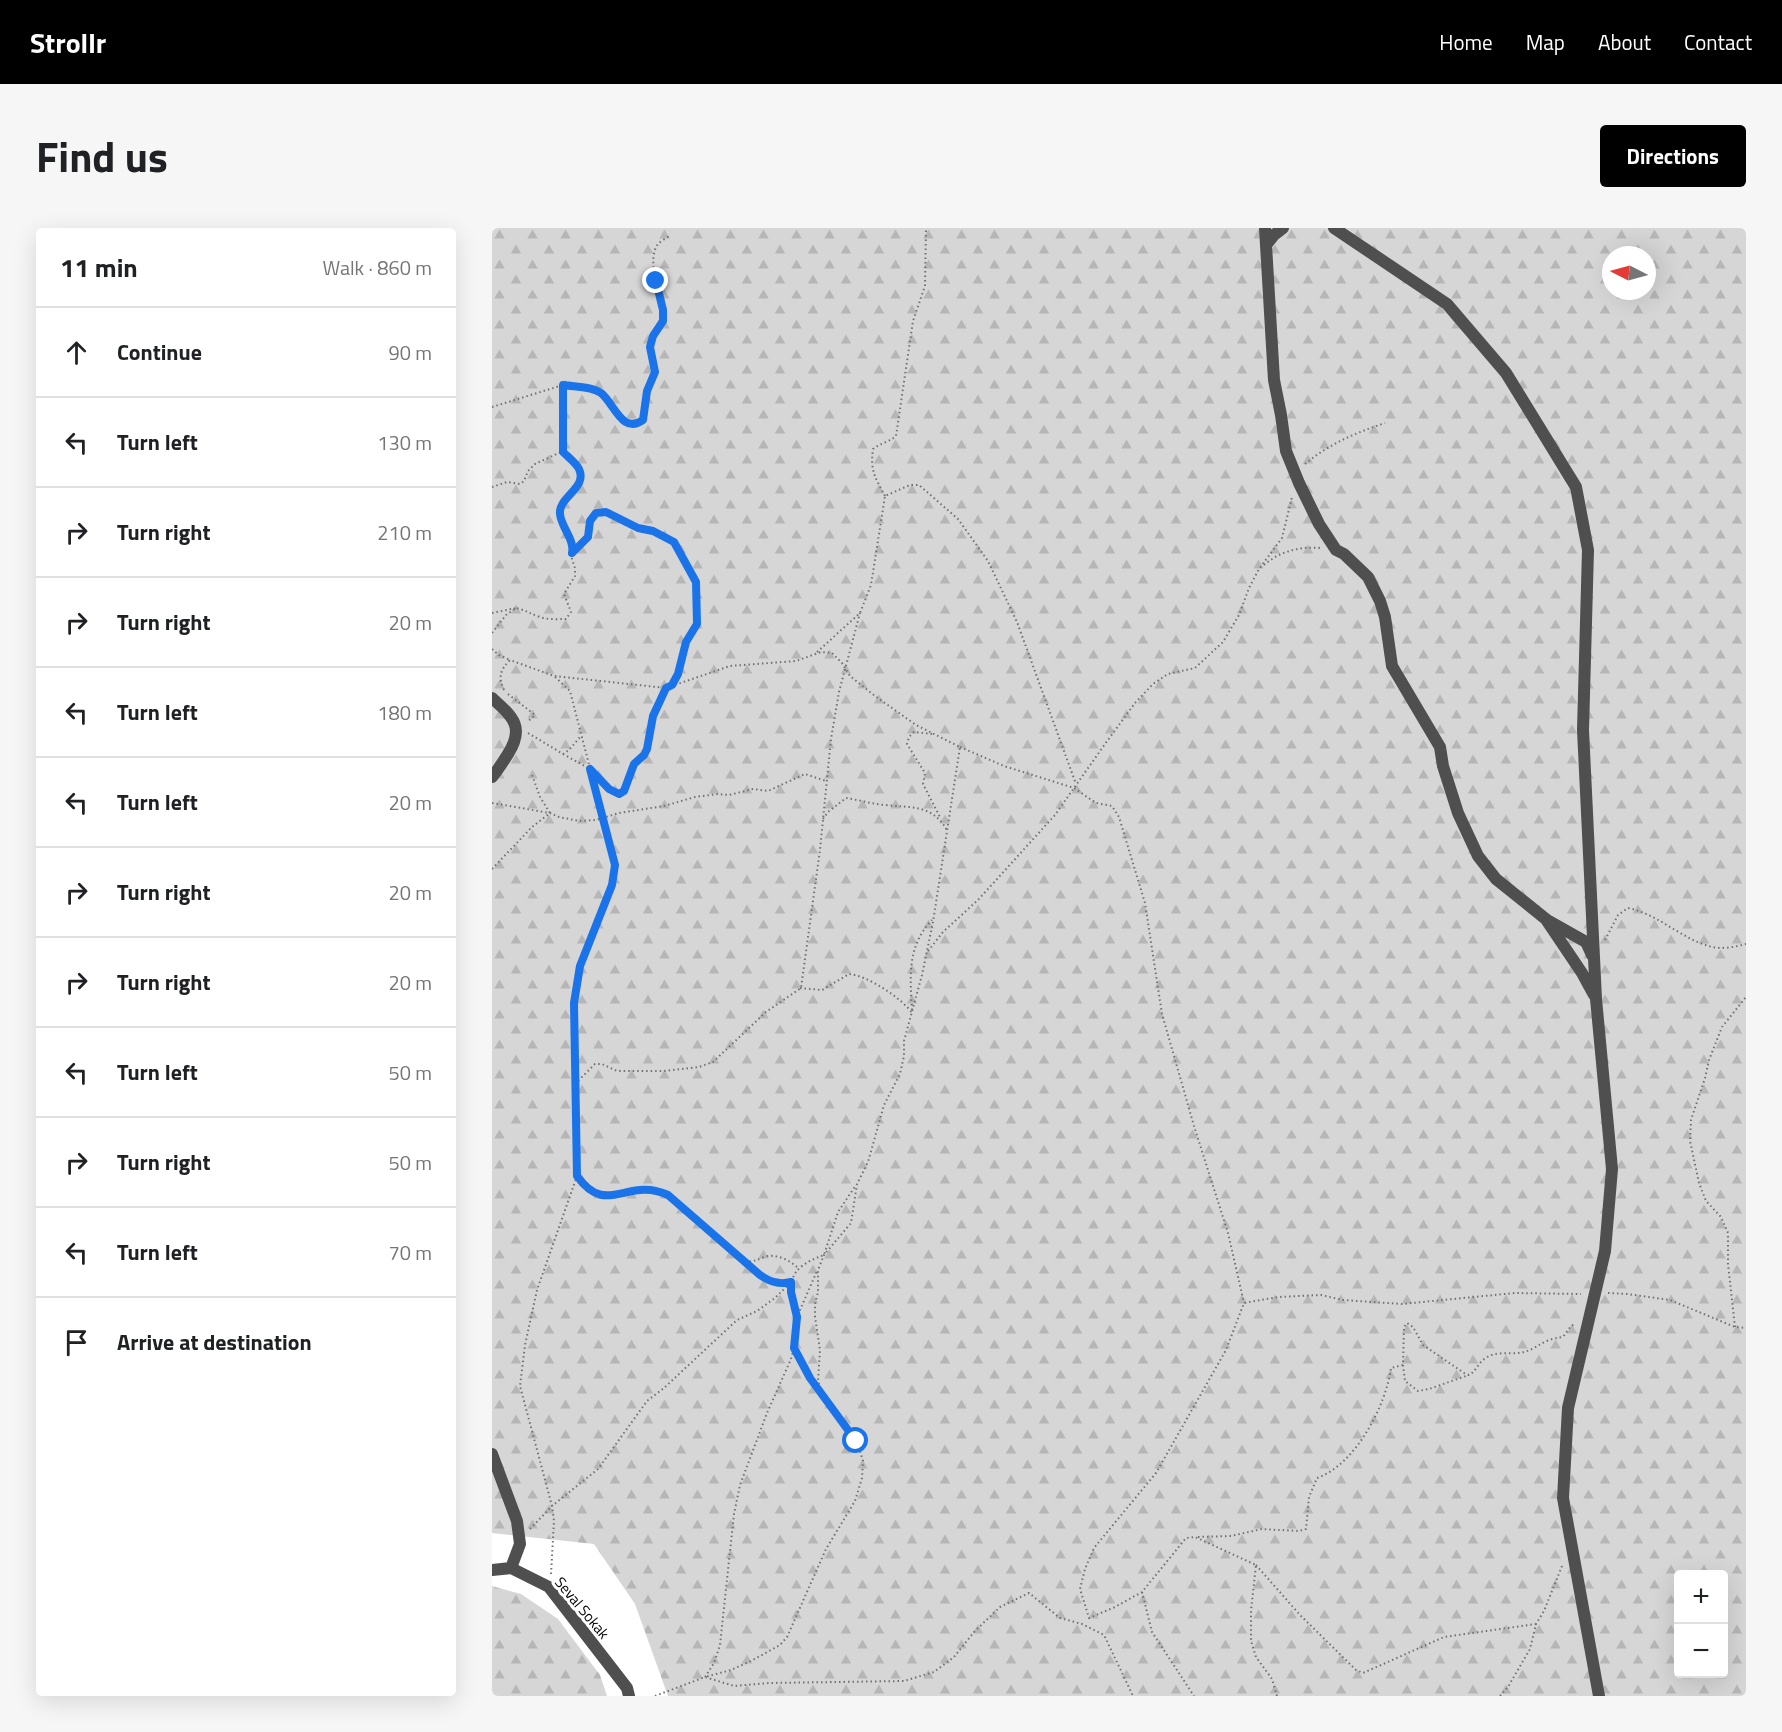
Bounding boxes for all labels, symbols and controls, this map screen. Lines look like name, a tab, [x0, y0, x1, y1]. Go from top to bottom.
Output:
text: Strollr	[30, 21, 106, 64]
text: Home	[1439, 26, 1493, 58]
text: Map	[1526, 26, 1565, 58]
text: About	[1598, 26, 1651, 58]
text: Contact	[1684, 26, 1752, 58]
text: Find us	[36, 124, 168, 188]
button: Directions	[1600, 125, 1746, 187]
north arrow	[1602, 246, 1656, 300]
text: 11 min	[60, 248, 138, 287]
text: Walk · 860 m	[323, 252, 432, 283]
route end	[642, 267, 668, 293]
text: Continue	[117, 335, 202, 369]
icon: ahead	[60, 336, 93, 369]
text: 90 m	[388, 337, 432, 368]
text: Turn left	[117, 425, 198, 459]
icon: left	[60, 426, 93, 459]
text: 130 m	[377, 427, 432, 458]
text: Turn right	[117, 515, 211, 549]
icon: right	[60, 516, 93, 549]
text: 210 m	[377, 517, 432, 548]
text: Turn right	[117, 605, 211, 639]
icon: right	[60, 606, 93, 639]
text: 20 m	[388, 607, 432, 638]
text: Turn left	[117, 695, 198, 729]
icon: left	[60, 696, 93, 729]
text: 180 m	[377, 697, 432, 728]
text: Turn left	[117, 785, 198, 819]
icon: left	[60, 786, 93, 819]
text: 20 m	[388, 787, 432, 818]
text: Turn right	[117, 875, 211, 909]
icon: right	[60, 876, 93, 909]
text: 20 m	[388, 877, 432, 908]
text: Turn right	[117, 965, 211, 999]
icon: right	[60, 966, 93, 999]
text: 20 m	[388, 967, 432, 998]
text: Turn left	[117, 1055, 198, 1089]
icon: left	[60, 1056, 93, 1089]
text: 50 m	[388, 1057, 432, 1088]
text: Turn right	[117, 1145, 211, 1179]
icon: right	[60, 1146, 93, 1179]
text: 50 m	[388, 1147, 432, 1178]
text: Turn left	[117, 1235, 198, 1269]
icon: left	[60, 1236, 93, 1269]
text: 70 m	[388, 1237, 432, 1268]
text: Arrive at destination	[117, 1325, 312, 1359]
icon: arrive	[60, 1326, 93, 1359]
route start	[842, 1427, 868, 1453]
map controls	[1674, 1570, 1728, 1678]
button: +	[1674, 1570, 1728, 1624]
street label: Seval Sokak	[550, 1572, 615, 1644]
button: −	[1674, 1624, 1728, 1678]

